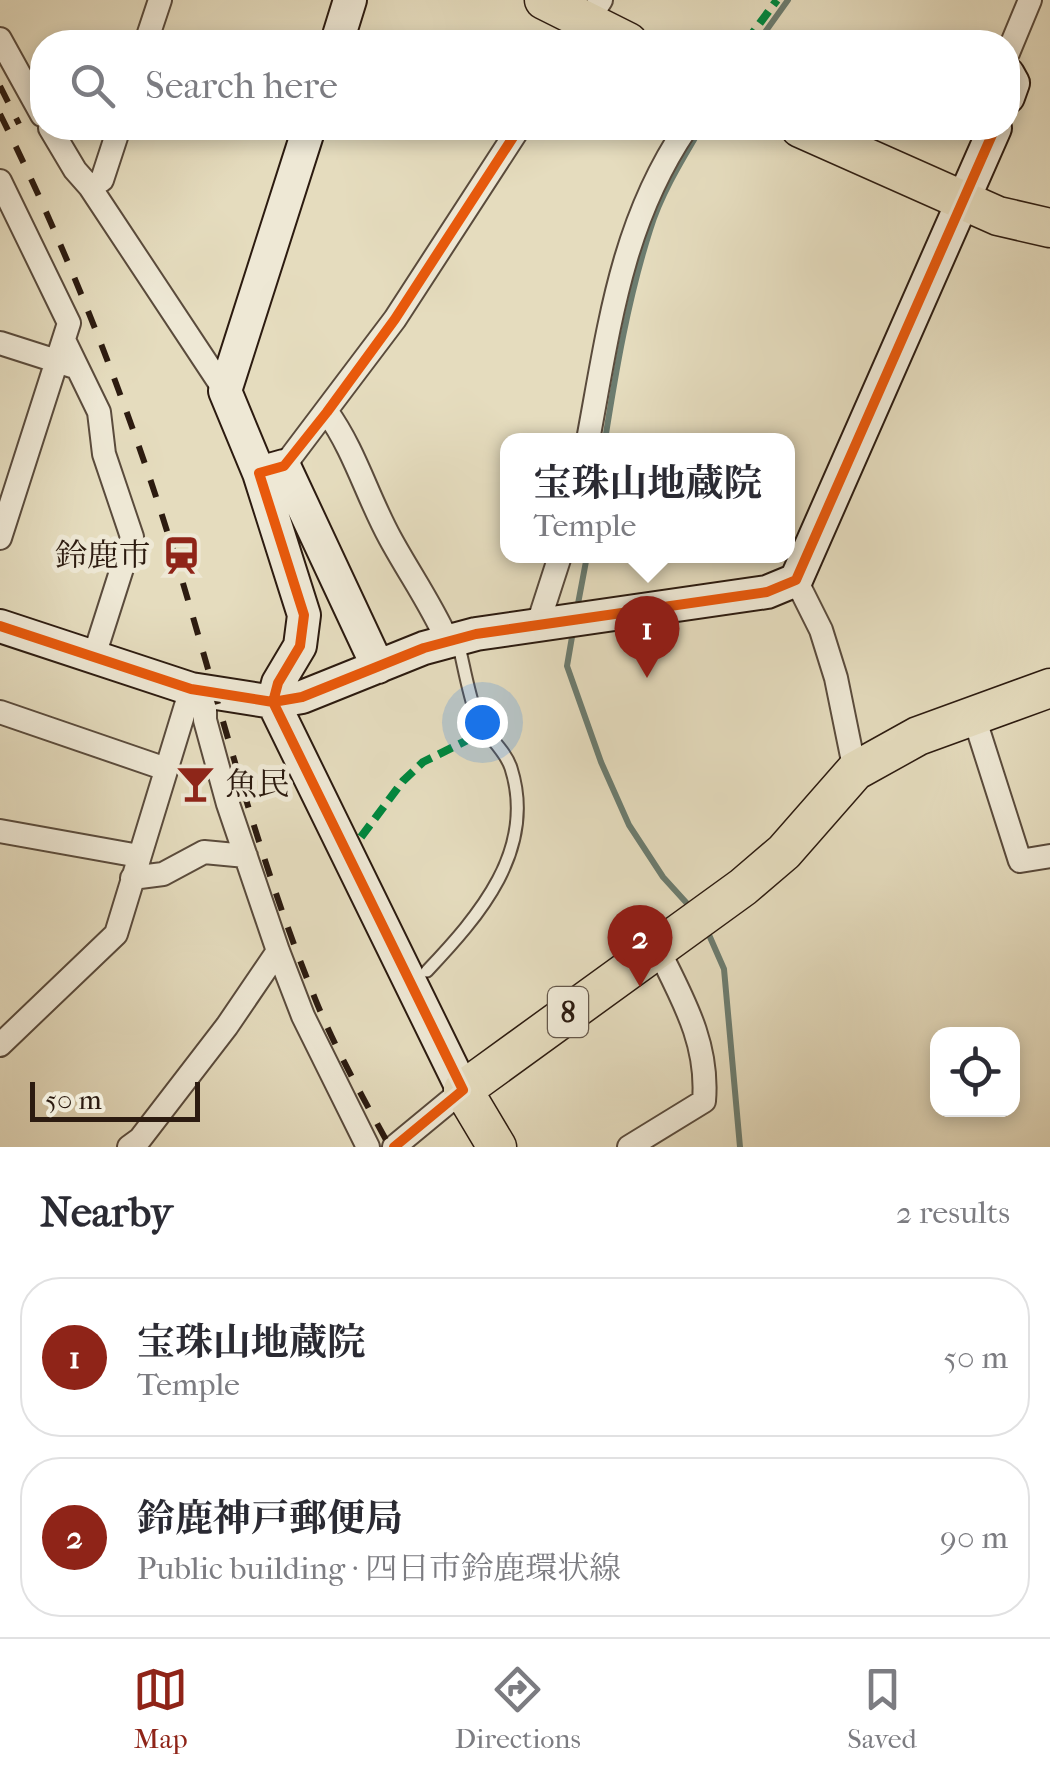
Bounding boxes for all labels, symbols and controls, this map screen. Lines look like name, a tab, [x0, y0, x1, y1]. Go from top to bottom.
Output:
search box	[30, 30, 1020, 140]
icon: search	[65, 58, 120, 113]
text: Search here	[145, 63, 338, 108]
popup	[500, 433, 795, 563]
text: 宝珠山地蔵院	[533, 461, 762, 506]
text: Temple	[533, 507, 636, 544]
station icon: 鈴鹿市	[160, 534, 202, 576]
place label: 鈴鹿市	[55, 537, 151, 574]
pin: 1	[614, 596, 680, 678]
your location	[457, 697, 508, 748]
bar icon: 魚民	[174, 763, 216, 805]
place label: 魚民	[225, 766, 289, 803]
pin: 2	[608, 904, 672, 987]
road number: 8	[548, 987, 588, 1037]
map controls	[930, 1027, 1020, 1117]
button: locate	[930, 1027, 1020, 1117]
scale bar	[30, 1077, 200, 1122]
text: 50 m	[45, 1083, 102, 1116]
text: Nearby	[40, 1188, 172, 1237]
text: 2 results	[896, 1194, 1010, 1231]
text: 宝珠山地蔵院	[137, 1320, 365, 1365]
text: 1	[69, 1339, 80, 1376]
text: 50 m	[943, 1339, 1008, 1376]
text: Temple	[137, 1366, 240, 1403]
text: 鈴鹿神戸郵便局	[137, 1496, 403, 1541]
text: 2	[66, 1519, 83, 1556]
text: 90 m	[940, 1519, 1008, 1556]
text: Public building · 四日市鈴鹿環状線	[137, 1550, 621, 1587]
tab: Map	[133, 1662, 188, 1755]
tab: Directions	[455, 1662, 581, 1755]
tab: Saved	[847, 1662, 917, 1755]

